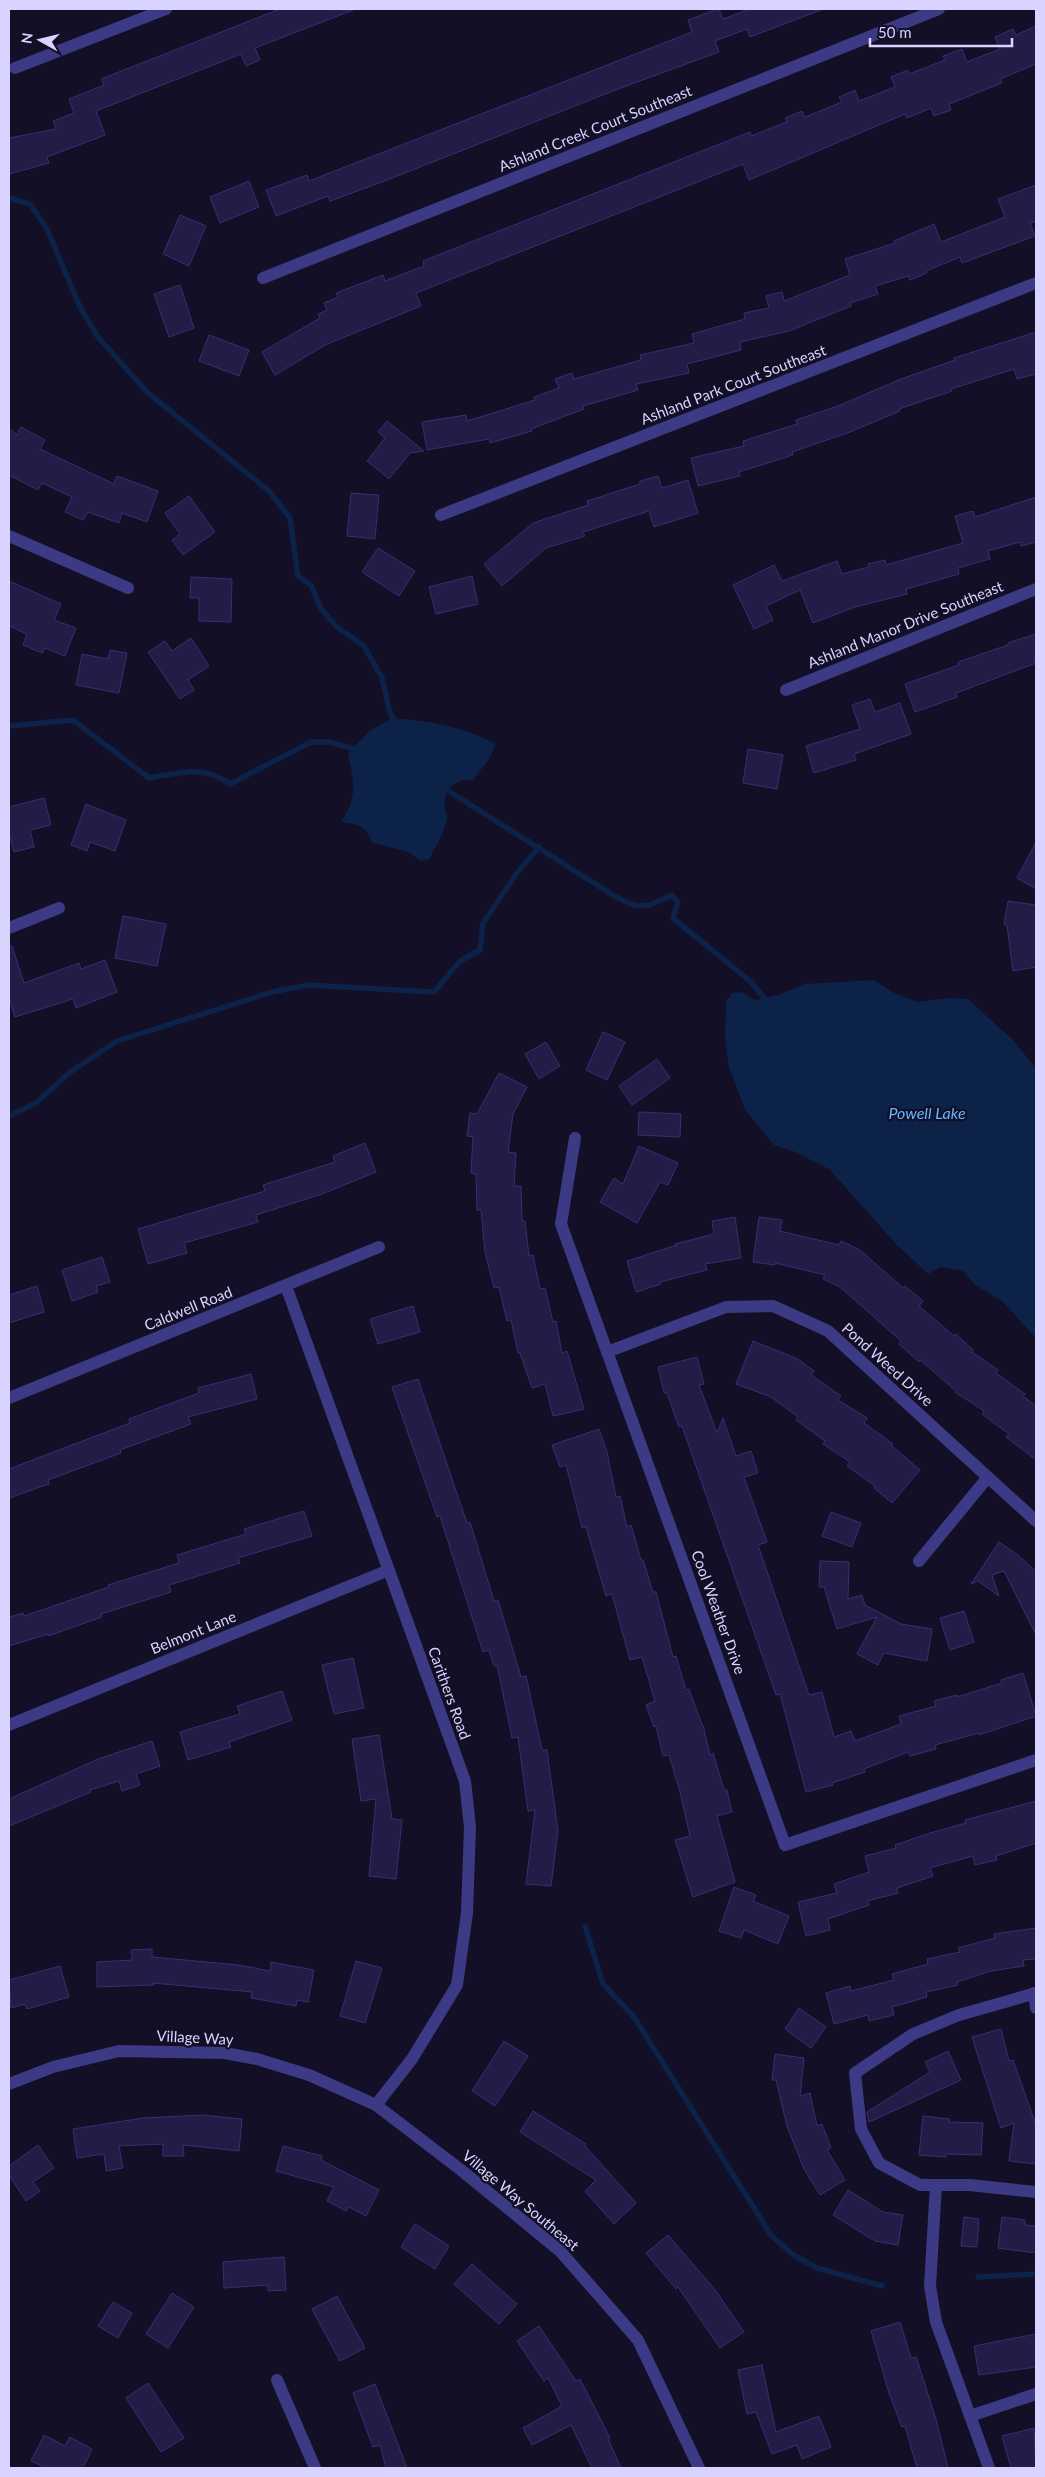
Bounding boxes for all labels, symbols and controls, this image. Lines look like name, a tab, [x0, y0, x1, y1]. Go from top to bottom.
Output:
north arrow	[15, 15, 65, 65]
scale bar	[870, 15, 1012, 47]
text: 50 m	[878, 23, 912, 41]
text: N	[17, 32, 36, 45]
street label: Ashland Creek Court Southeast	[496, 81, 695, 175]
street label: Ashland Park Court Southeast	[638, 340, 829, 428]
street label: Ashland Manor Drive Southeast	[805, 576, 1006, 672]
water label: Powell Lake	[888, 1103, 966, 1122]
street label: Caldwell Road	[141, 1282, 235, 1334]
street label: Pond Weed Drive	[839, 1318, 937, 1410]
street label: Cool Weather Drive	[688, 1548, 750, 1676]
street label: Belmont Lane	[148, 1607, 239, 1657]
street label: Carithers Road	[425, 1644, 475, 1742]
street label: Village Way	[156, 2026, 234, 2048]
street label: Village Way Southeast	[459, 2146, 583, 2254]

